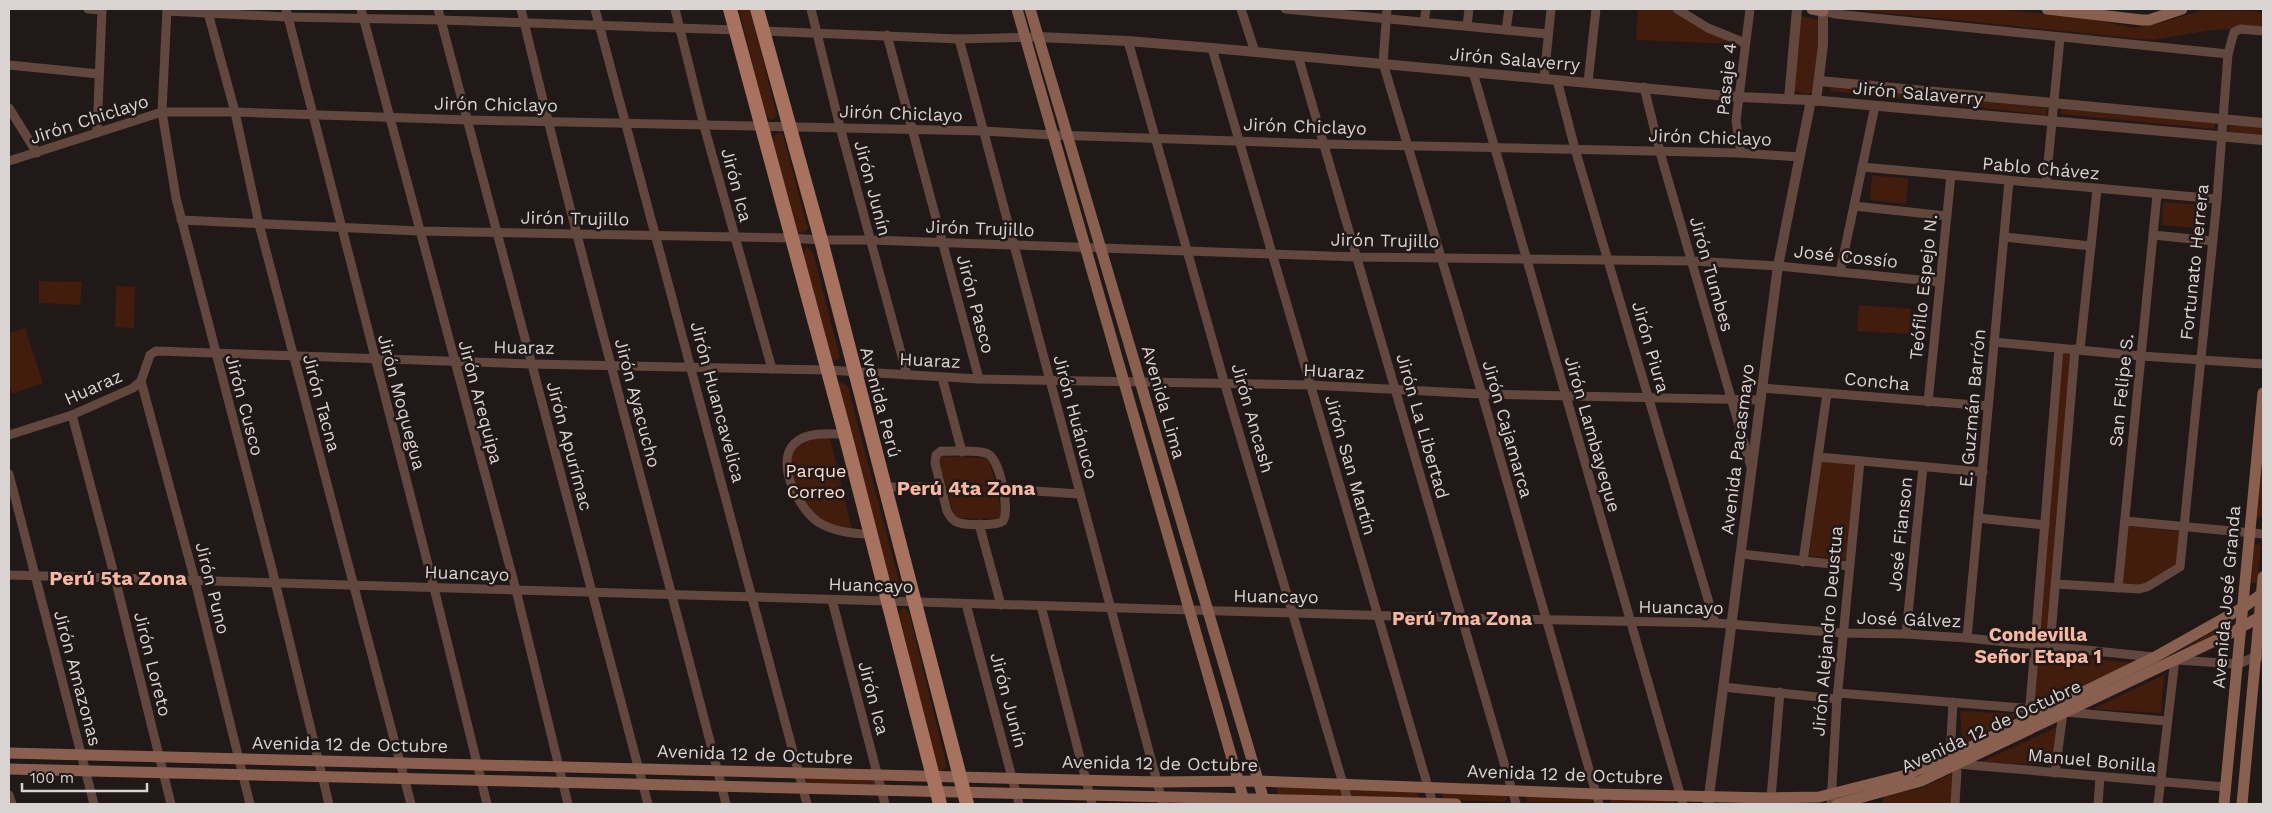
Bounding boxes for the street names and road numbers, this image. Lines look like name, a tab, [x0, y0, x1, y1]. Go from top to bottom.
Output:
street label: Pasaje 4	[1712, 42, 1740, 116]
street label: Jirón Salaverry	[1449, 43, 1582, 75]
street label: Jirón Salaverry	[1852, 77, 1985, 109]
street label: Jirón Chiclayo	[27, 90, 151, 148]
street label: Jirón Chiclayo	[434, 92, 558, 116]
street label: Jirón Chiclayo	[839, 100, 963, 126]
street label: Jirón Chiclayo	[1243, 113, 1367, 139]
street label: Jirón Chiclayo	[1648, 124, 1772, 150]
street label: Jirón Junín	[850, 138, 896, 238]
street label: Jirón Ica	[717, 146, 757, 224]
street label: Pablo Chávez	[1981, 152, 2101, 184]
street label: Fortunato Herrera	[2175, 183, 2213, 341]
street label: Jirón Trujillo	[520, 207, 630, 229]
street label: Teófilo Espejo N.	[1905, 213, 1941, 361]
street label: Jirón Tumbes	[1686, 214, 1738, 334]
street label: Jirón Trujillo	[925, 216, 1035, 240]
street label: Jirón Trujillo	[1330, 229, 1440, 251]
street label: José Cossío	[1793, 240, 1899, 272]
street label: Jirón Pasco	[953, 252, 999, 356]
street label: Jirón Piura	[1628, 299, 1674, 395]
street label: Jirón Huancavelica	[686, 319, 750, 485]
street label: E. Guzmán Barrón	[1955, 328, 1989, 488]
street label: Jirón Moquegua	[374, 332, 430, 472]
street label: San Felipe S.	[2105, 332, 2137, 448]
street label: Huaraz	[493, 336, 555, 358]
street label: Jirón Ayacucho	[611, 336, 665, 470]
street label: Jirón Arequipa	[454, 338, 508, 466]
street label: Avenida Lima	[1138, 343, 1190, 461]
street label: Avenida Perú	[856, 344, 906, 460]
street label: Huaraz	[899, 348, 961, 372]
street label: Jirón La Libertad	[1392, 351, 1454, 501]
street label: Jirón Cusco	[221, 352, 269, 458]
street label: Jirón Tacna	[299, 352, 345, 454]
street label: Jirón Huánuco	[1049, 353, 1103, 481]
street label: Jirón Lambayeque	[1561, 353, 1625, 515]
street label: Jirón Cajamarca	[1478, 358, 1538, 500]
street label: Huaraz	[1303, 359, 1365, 383]
street label: Jirón Ancash	[1227, 361, 1279, 475]
street label: Avenida Pacasmayo	[1716, 362, 1758, 536]
street label: Huaraz	[61, 365, 125, 409]
street label: Concha	[1843, 368, 1911, 394]
street label: Jirón Apurímac	[543, 379, 597, 513]
street label: Jirón San Martín	[1321, 393, 1381, 537]
street label: José Fianson	[1884, 476, 1916, 592]
street label: Avenida José Granda	[2208, 505, 2244, 689]
street label: Jirón Alejandro Deustua	[1807, 525, 1847, 737]
street label: Jirón Puno	[191, 540, 235, 636]
street label: Huancayo	[424, 561, 510, 585]
street label: Huancayo	[828, 573, 914, 597]
street label: Huancayo	[1233, 585, 1319, 607]
street label: Huancayo	[1638, 596, 1724, 618]
street label: José Gálvez	[1856, 607, 1962, 631]
street label: Jirón Amazonas	[50, 608, 106, 748]
street label: Jirón Loreto	[130, 610, 176, 718]
street label: Jirón Junín	[986, 650, 1032, 750]
street label: Jirón Ica	[854, 659, 894, 737]
street label: Avenida 12 de Octubre	[1898, 675, 2084, 777]
street label: Avenida 12 de Octubre	[252, 732, 448, 756]
street label: Avenida 12 de Octubre	[657, 740, 853, 768]
street label: Manuel Bonilla	[2027, 744, 2157, 776]
street label: Avenida 12 de Octubre	[1062, 751, 1258, 775]
street label: Avenida 12 de Octubre	[1467, 760, 1663, 788]

